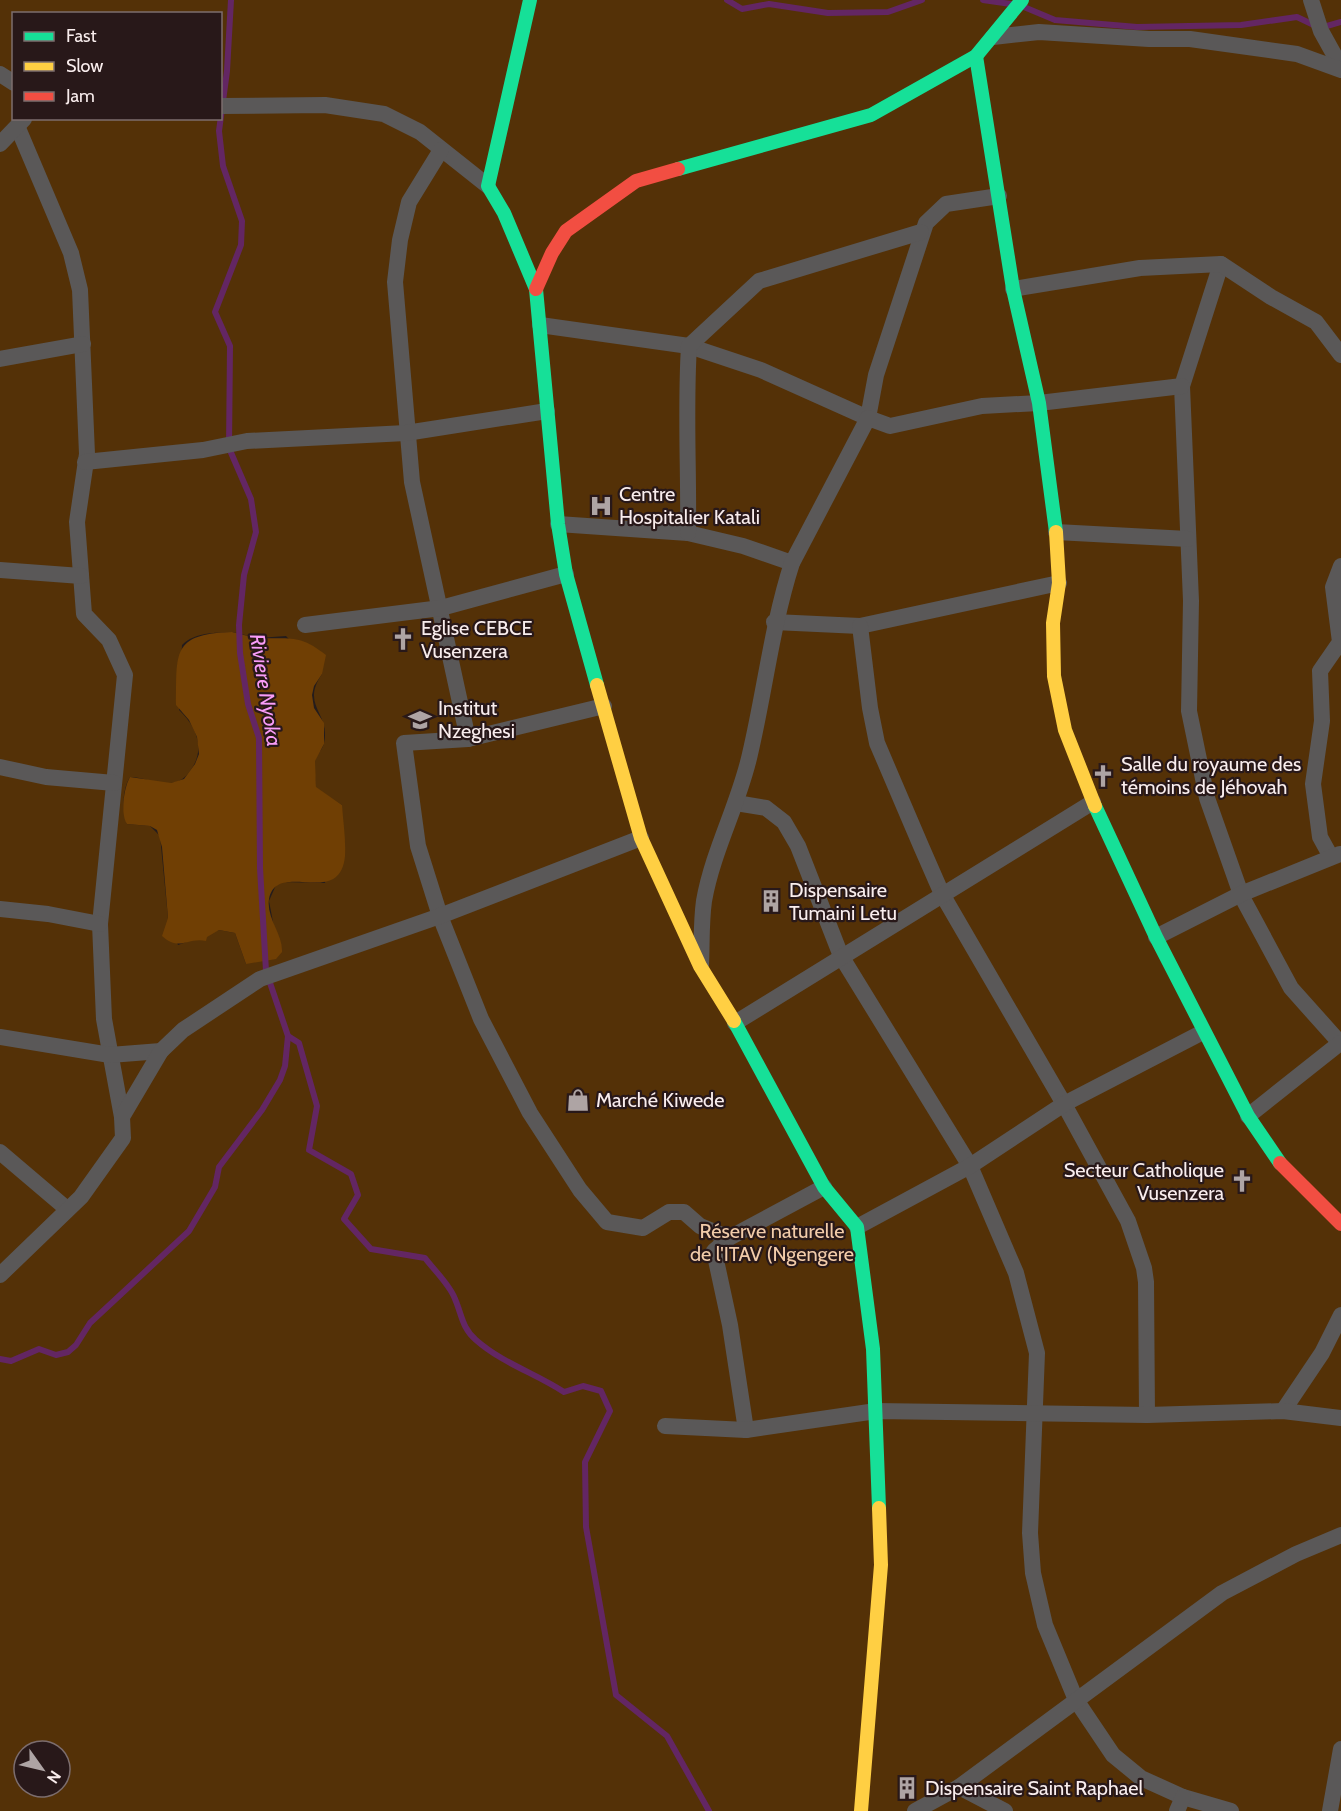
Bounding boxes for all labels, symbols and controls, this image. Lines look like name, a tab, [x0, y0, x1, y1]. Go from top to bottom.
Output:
legend	[12, 12, 222, 120]
text: Fast	[66, 25, 97, 47]
text: Slow	[66, 55, 103, 77]
text: Jam	[65, 85, 95, 107]
place label: Centre Hospitalier Katali	[619, 482, 760, 529]
hospital icon: Centre Hospitalier Katali	[588, 493, 614, 519]
place label: Eglise CEBCE Vusenzera	[421, 616, 532, 663]
church icon: Eglise CEBCE Vusenzera	[390, 626, 416, 652]
water label: Riviere Nyoka	[245, 632, 287, 748]
place label: Institut Nzeghesi	[438, 696, 515, 743]
school or university icon: Institut Nzeghesi	[407, 707, 433, 733]
place label: Salle du royaume des témoins de Jéhovah	[1121, 752, 1301, 799]
church icon: Salle du royaume des témoins de Jéhovah	[1090, 763, 1116, 789]
place label: Dispensaire Tumaini Letu	[789, 878, 897, 925]
building icon: Dispensaire Tumaini Letu	[758, 888, 784, 914]
shop icon: Marché Kiwede	[565, 1087, 591, 1113]
place label: Marché Kiwede	[596, 1088, 724, 1112]
place label: Secteur Catholique Vusenzera	[1064, 1158, 1224, 1205]
church icon: Secteur Catholique Vusenzera	[1229, 1168, 1255, 1194]
park label: Réserve naturelle de l'ITAV (Ngengere	[690, 1219, 854, 1266]
north arrow	[12, 1739, 72, 1799]
text: N	[43, 1767, 65, 1787]
building icon: Dispensaire Saint Raphael	[894, 1775, 920, 1801]
place label: Dispensaire Saint Raphael	[925, 1776, 1144, 1800]

